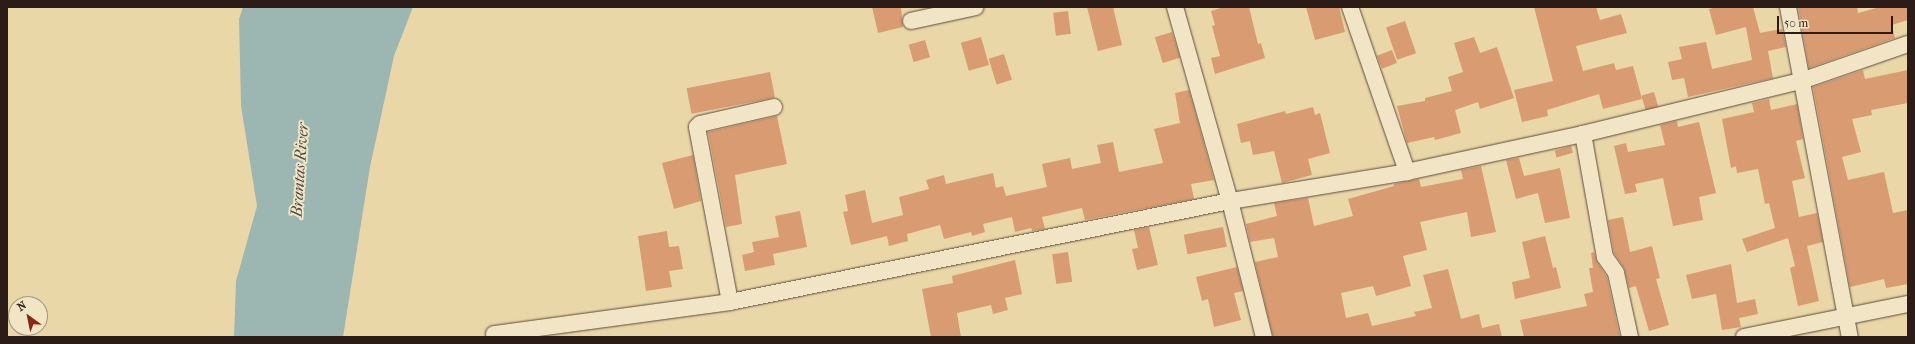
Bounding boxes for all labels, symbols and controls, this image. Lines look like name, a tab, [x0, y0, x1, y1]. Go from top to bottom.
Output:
scale bar	[1779, 8, 1895, 34]
text: 50 m	[1784, 16, 1808, 30]
water label: Brantas River	[287, 122, 313, 218]
north arrow	[8, 296, 48, 336]
text: N	[15, 299, 29, 314]

